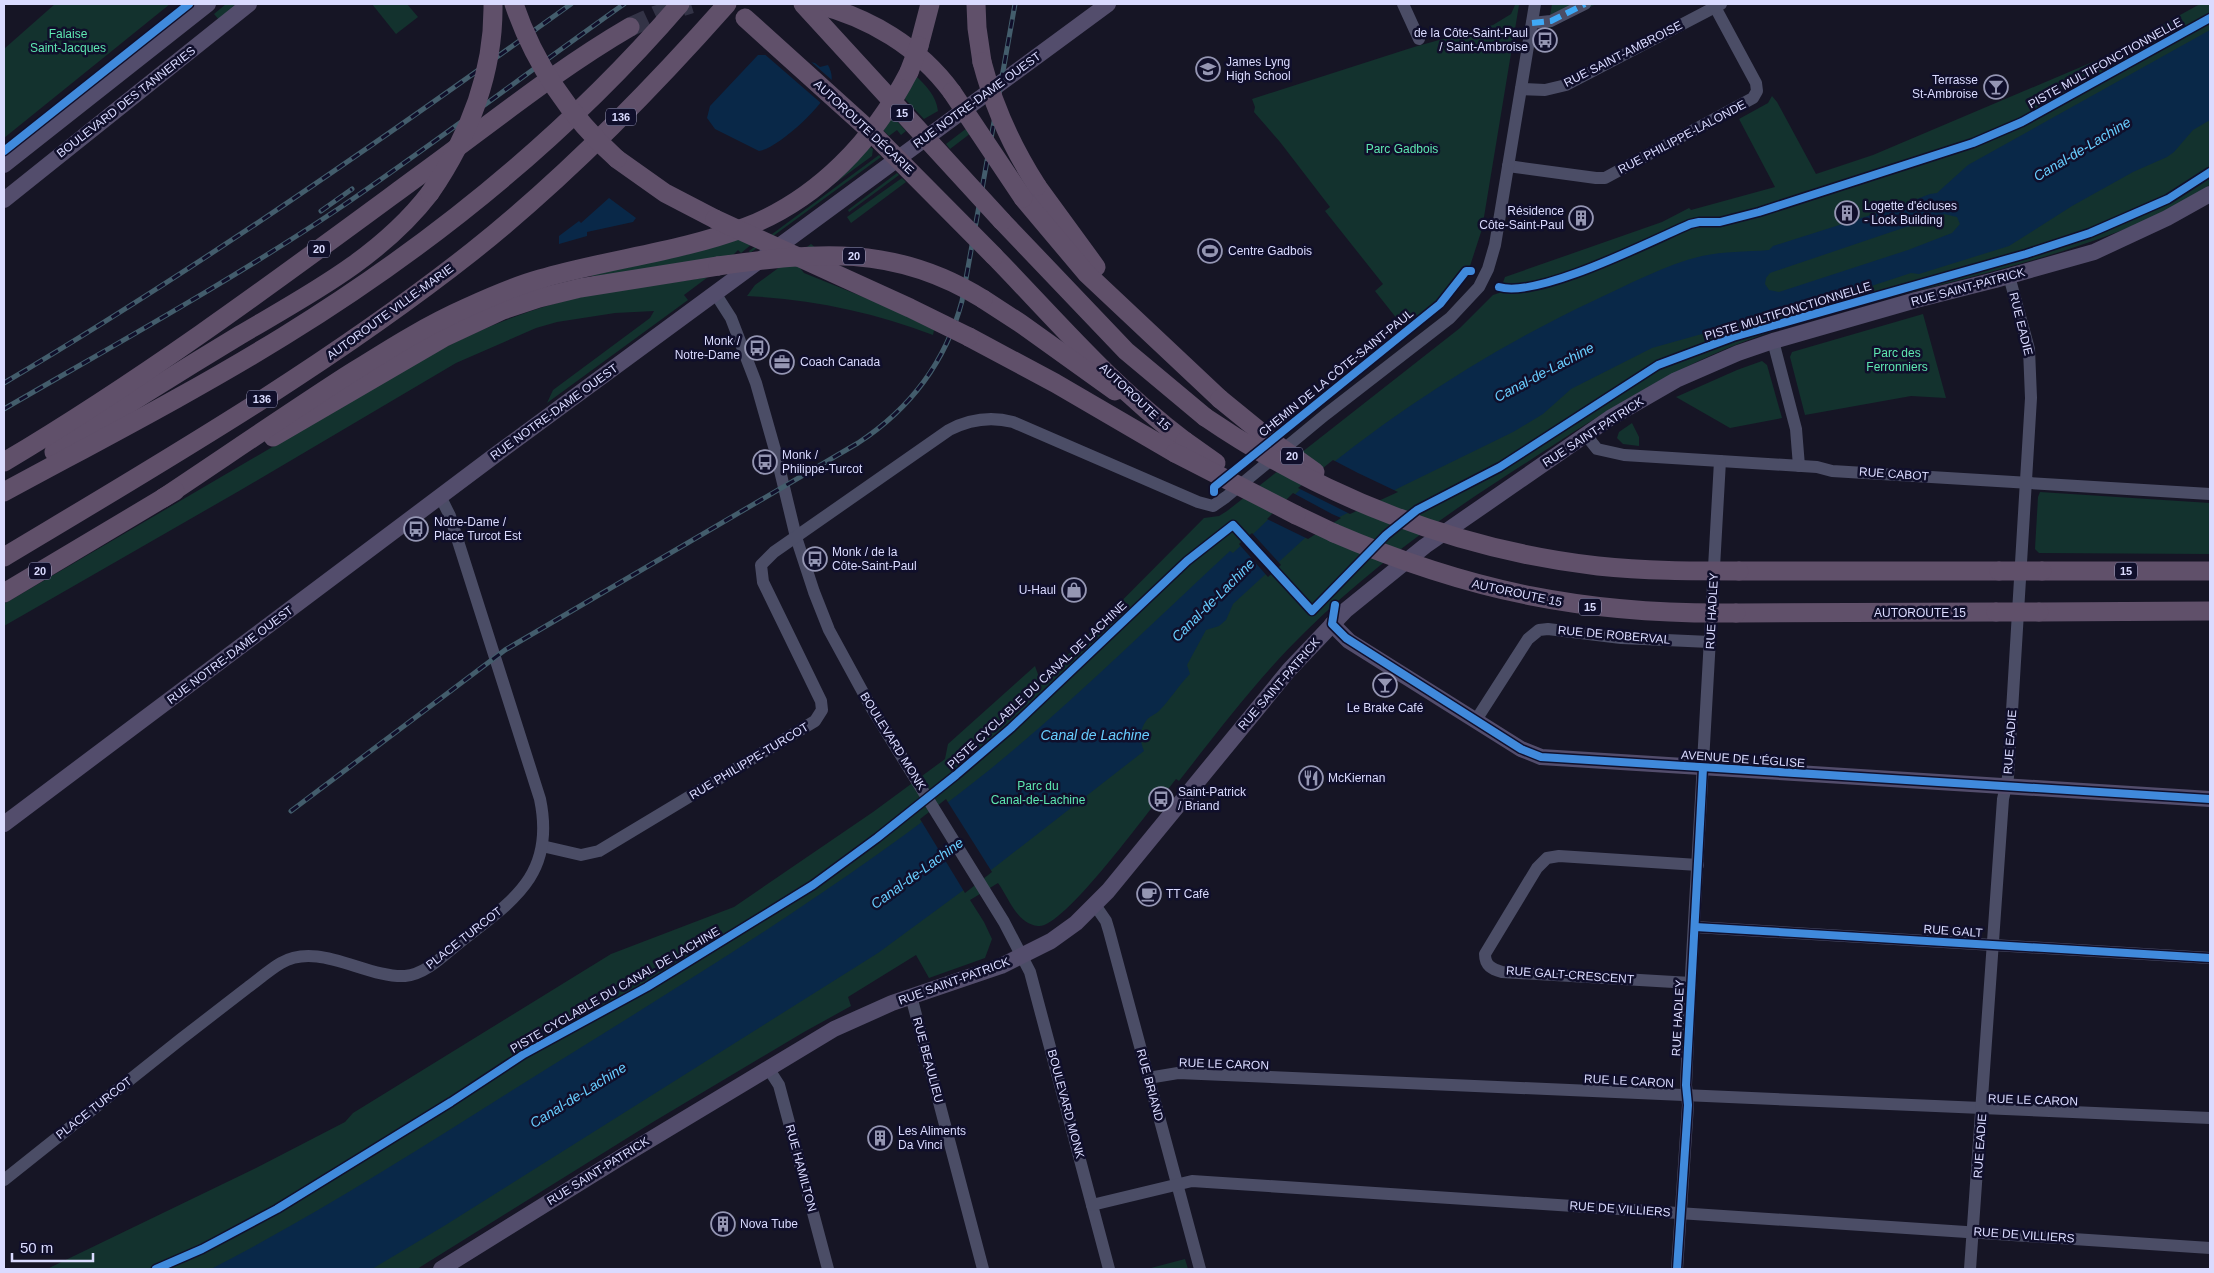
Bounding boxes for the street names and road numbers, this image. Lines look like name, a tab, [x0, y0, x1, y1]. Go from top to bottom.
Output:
street label: PISTE MULTIFONCTIONNELLE	[2026, 15, 2184, 111]
street label: RUE SAINT-AMBROISE	[1562, 18, 1684, 90]
street label: BOULEVARD DES TANNERIES	[54, 44, 198, 160]
street label: RUE NOTRE-DAME OUEST	[911, 49, 1044, 151]
street label: AUTOROUTE DÉCARIE	[811, 76, 918, 177]
street label: RUE PHILIPPE-LALONDE	[1616, 97, 1748, 177]
road number: 15	[891, 105, 913, 122]
road number: 136	[606, 108, 636, 125]
road number: 20	[308, 240, 330, 258]
road number: 20	[843, 248, 865, 264]
street label: AUTOROUTE VILLE-MARIE	[324, 261, 456, 363]
street label: RUE SAINT-PATRICK	[1909, 265, 2027, 309]
street label: PISTE MULTIFONCTIONNELLE	[1703, 279, 1873, 343]
street label: RUE EADIE	[2006, 291, 2036, 357]
street label: CHEMIN DE LA CÔTE-SAINT-PAUL	[1255, 305, 1416, 440]
street label: RUE NOTRE-DAME OUEST	[488, 361, 621, 463]
street label: AUTOROUTE 15	[1097, 361, 1174, 434]
road number: 136	[247, 390, 277, 408]
street label: RUE SAINT-PATRICK	[1540, 394, 1646, 470]
road number: 20	[1281, 448, 1303, 464]
street label: RUE CABOT	[1859, 465, 1930, 483]
road number: 20	[29, 562, 51, 580]
road number: 15	[2115, 562, 2137, 580]
street label: RUE HADLEY	[1703, 572, 1721, 650]
street label: AUTOROUTE 15	[1471, 577, 1564, 609]
street label: PISTE CYCLABLE DU CANAL DE LACHINE	[945, 598, 1129, 772]
road number: 15	[1579, 598, 1601, 616]
street label: RUE NOTRE-DAME OUEST	[164, 603, 296, 707]
street label: AUTOROUTE 15	[1874, 606, 1966, 620]
street label: RUE DE ROBERVAL	[1557, 623, 1671, 647]
street label: RUE SAINT-PATRICK	[1235, 635, 1323, 733]
street label: BOULEVARD MONK	[857, 690, 929, 792]
street label: RUE EADIE	[2001, 709, 2019, 775]
street label: RUE PHILIPPE-TURCOT	[687, 719, 812, 802]
street label: AVENUE DE L'ÉGLISE	[1681, 747, 1805, 770]
street label: PLACE TURCOT	[423, 904, 505, 972]
street label: RUE GALT	[1923, 922, 1984, 940]
street label: PISTE CYCLABLE DU CANAL DE LACHINE	[508, 924, 722, 1056]
street label: RUE SAINT-PATRICK	[896, 954, 1012, 1008]
street label: RUE GALT-CRESCENT	[1505, 964, 1635, 987]
street label: RUE HADLEY	[1669, 979, 1687, 1057]
street label: RUE BEAULIEU	[910, 1016, 946, 1104]
street label: RUE BRIAND	[1134, 1047, 1166, 1123]
street label: BOULEVARD MONK	[1045, 1048, 1087, 1160]
street label: RUE LE CARON	[1179, 1055, 1269, 1073]
street label: RUE LE CARON	[1584, 1072, 1674, 1090]
street label: PLACE TURCOT	[53, 1074, 135, 1142]
street label: RUE LE CARON	[1988, 1091, 2078, 1109]
street label: RUE EADIE	[1971, 1113, 1989, 1179]
street label: RUE HAMILTON	[783, 1123, 819, 1213]
street label: RUE SAINT-PATRICK	[544, 1134, 652, 1208]
street label: RUE DE VILLIERS	[1569, 1198, 1671, 1220]
street label: RUE DE VILLIERS	[1973, 1224, 2075, 1246]

